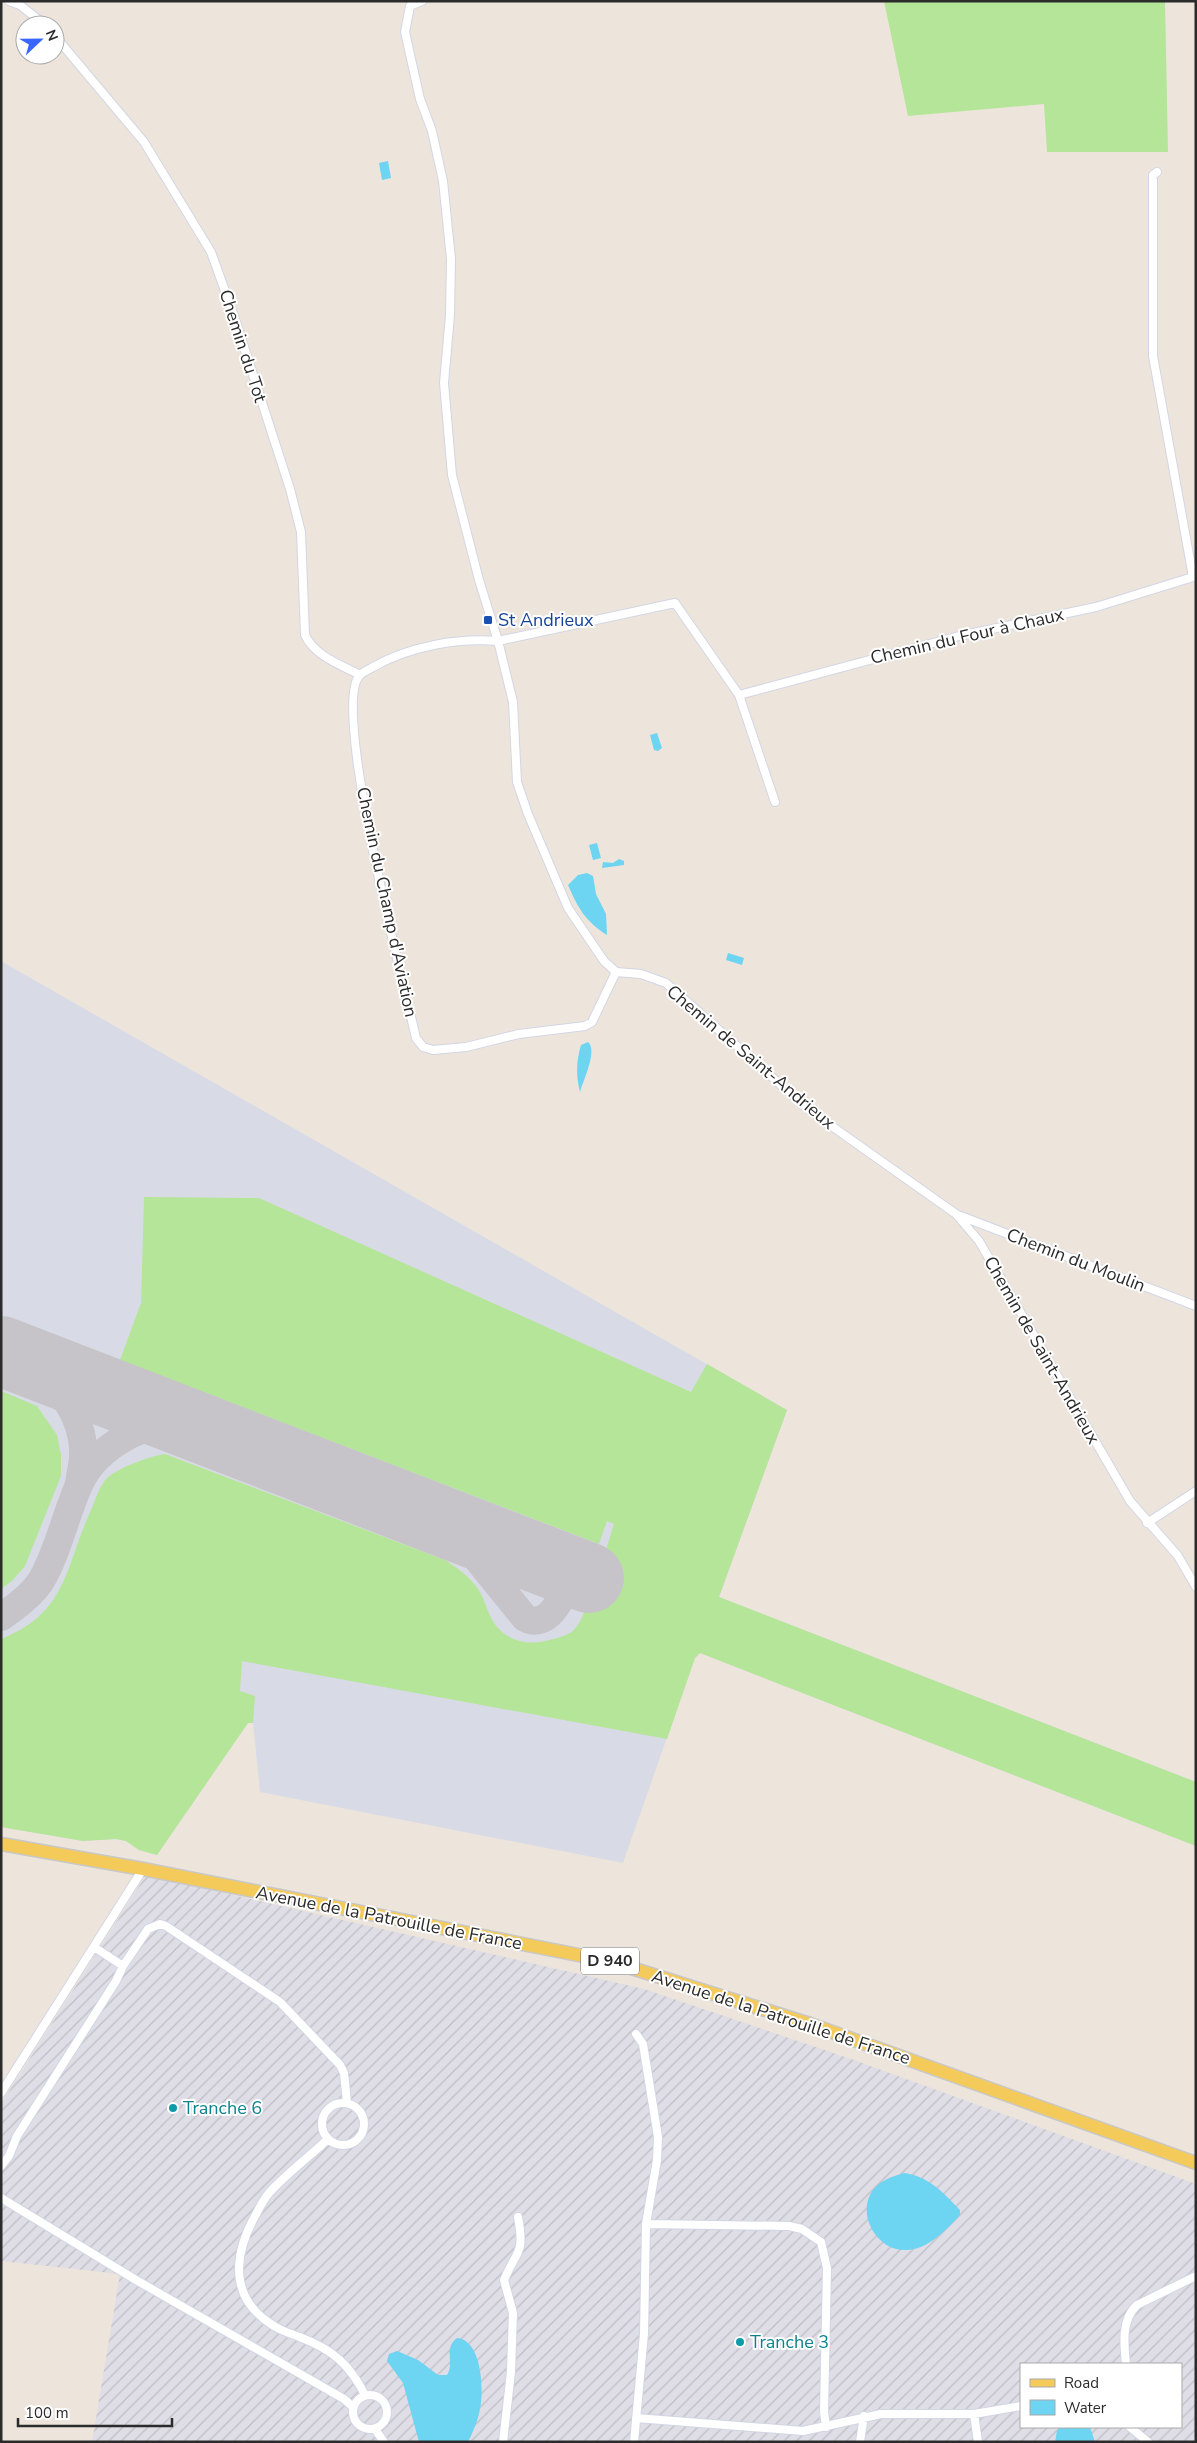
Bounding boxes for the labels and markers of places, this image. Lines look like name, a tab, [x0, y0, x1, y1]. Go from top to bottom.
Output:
place label: St Andrieux	[498, 608, 594, 632]
marker: St Andrieux	[482, 614, 494, 626]
place label: Tranche 6	[183, 2096, 262, 2120]
marker: Tranche 6	[167, 2102, 179, 2114]
place label: Tranche 3	[750, 2330, 829, 2354]
marker: Tranche 3	[734, 2336, 746, 2348]

